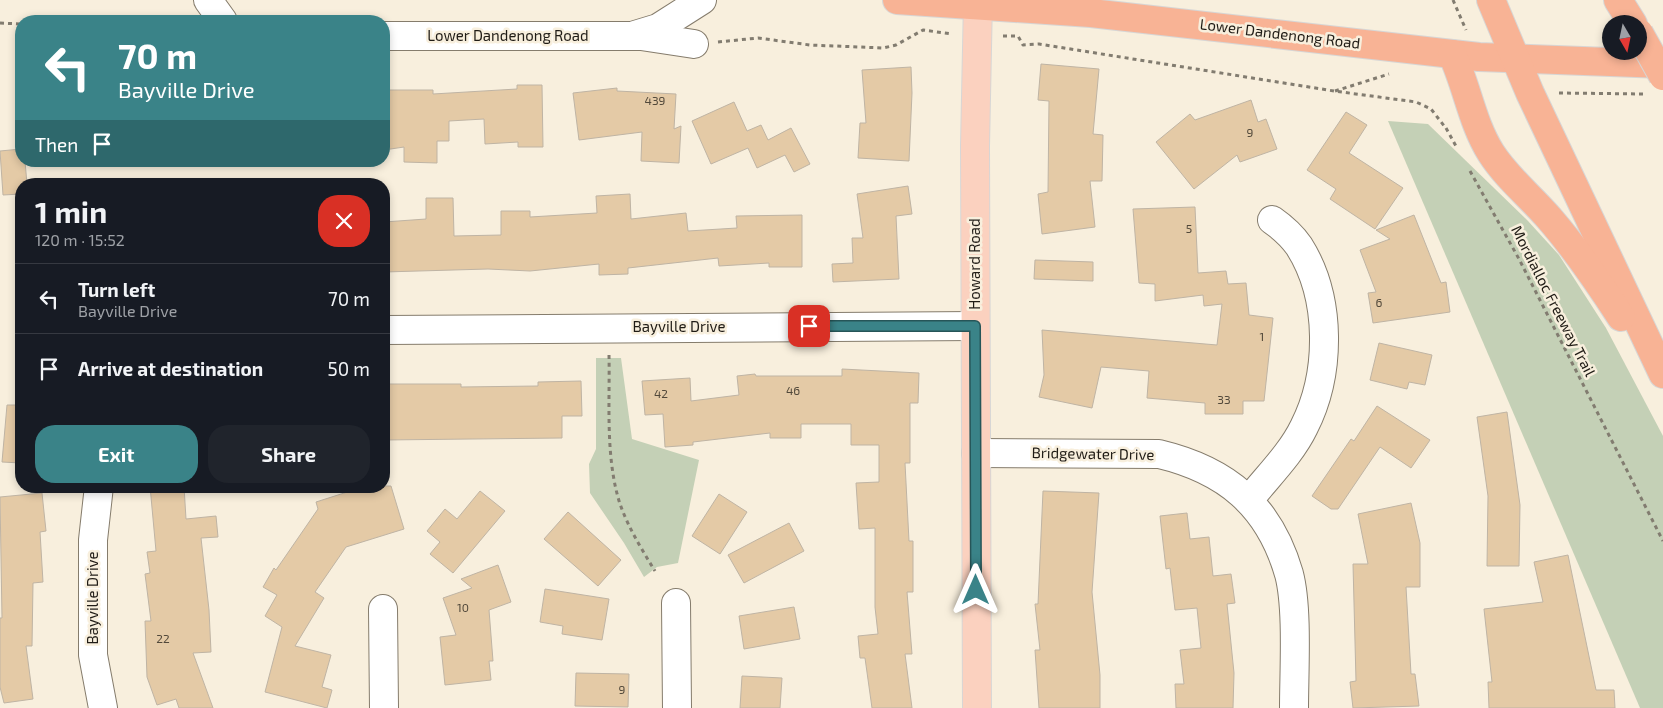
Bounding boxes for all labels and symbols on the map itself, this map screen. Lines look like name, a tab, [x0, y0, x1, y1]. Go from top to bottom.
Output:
street label: Lower Dandenong Road	[1199, 14, 1361, 52]
north arrow	[1602, 15, 1648, 60]
street label: Lower Dandenong Road	[427, 26, 589, 44]
house number: 439	[645, 93, 666, 107]
house number: 9	[1247, 125, 1254, 139]
street label: Howard Road	[965, 218, 983, 310]
house number: 5	[1186, 221, 1192, 235]
street label: Mordialloc Freeway Trail	[1508, 222, 1600, 379]
house number: 6	[1376, 295, 1383, 309]
pin	[788, 305, 830, 347]
street label: Bayville Drive	[632, 317, 726, 335]
house number: 1	[1260, 329, 1264, 343]
house number: 46	[786, 383, 800, 397]
house number: 42	[654, 386, 668, 400]
house number: 33	[1217, 392, 1231, 406]
street label: Bridgewater Drive	[1031, 443, 1155, 463]
street label: Bayville Drive	[83, 551, 101, 645]
position arrow	[949, 563, 1001, 615]
house number: 10	[457, 600, 469, 614]
house number: 22	[156, 631, 170, 645]
house number: 9	[619, 682, 626, 696]

